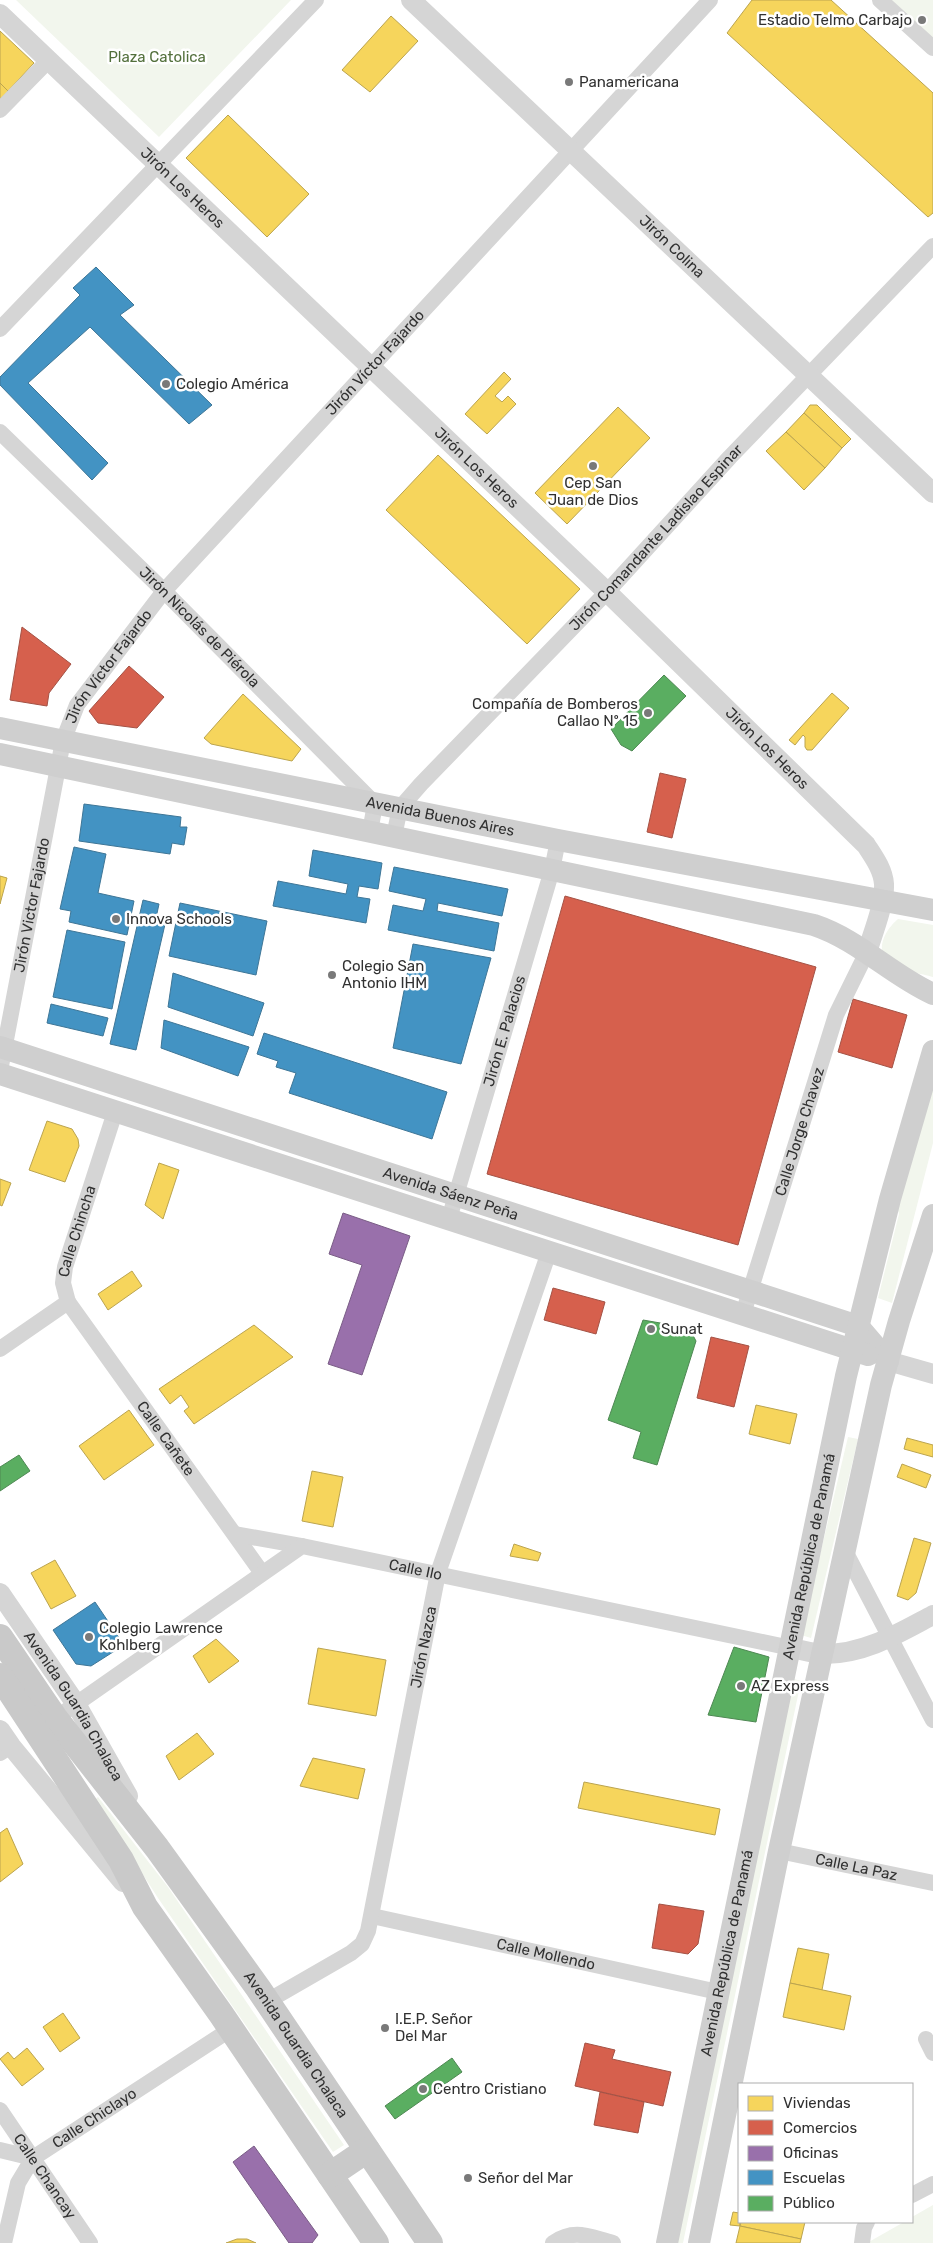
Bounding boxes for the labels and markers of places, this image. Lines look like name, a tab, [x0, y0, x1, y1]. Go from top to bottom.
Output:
place label: Estadio Telmo Carbajo	[758, 11, 912, 29]
marker: Estadio Telmo Carbajo	[916, 14, 928, 26]
place label: Panamericana	[579, 73, 679, 91]
marker: Panamericana	[563, 76, 575, 88]
place label: Colegio América	[176, 375, 289, 393]
marker: Colegio América	[160, 378, 172, 390]
marker: Cep San Juan de Dios	[587, 460, 599, 472]
place label: Cep San Juan de Dios	[548, 474, 639, 509]
place label: Compañía de Bomberos Callao Nº 15	[472, 695, 638, 730]
marker: Compañía de Bomberos Callao Nº 15	[642, 707, 654, 719]
place label: Innova Schools	[126, 910, 232, 928]
marker: Innova Schools	[110, 913, 122, 925]
place label: Colegio San Antonio IHM	[342, 957, 427, 992]
marker: Colegio San Antonio IHM	[326, 969, 338, 981]
place label: Sunat	[661, 1320, 703, 1338]
marker: Sunat	[645, 1323, 657, 1335]
place label: Colegio Lawrence Kohlberg	[99, 1619, 223, 1654]
marker: Colegio Lawrence Kohlberg	[83, 1631, 95, 1643]
place label: AZ Express	[751, 1677, 829, 1695]
marker: AZ Express	[735, 1680, 747, 1692]
place label: I.E.P. Señor Del Mar	[395, 2010, 473, 2045]
marker: I.E.P. Señor Del Mar	[379, 2022, 391, 2034]
place label: Centro Cristiano	[433, 2080, 547, 2098]
marker: Centro Cristiano	[417, 2083, 429, 2095]
place label: Señor del Mar	[478, 2169, 573, 2187]
marker: Señor del Mar	[462, 2172, 474, 2184]

